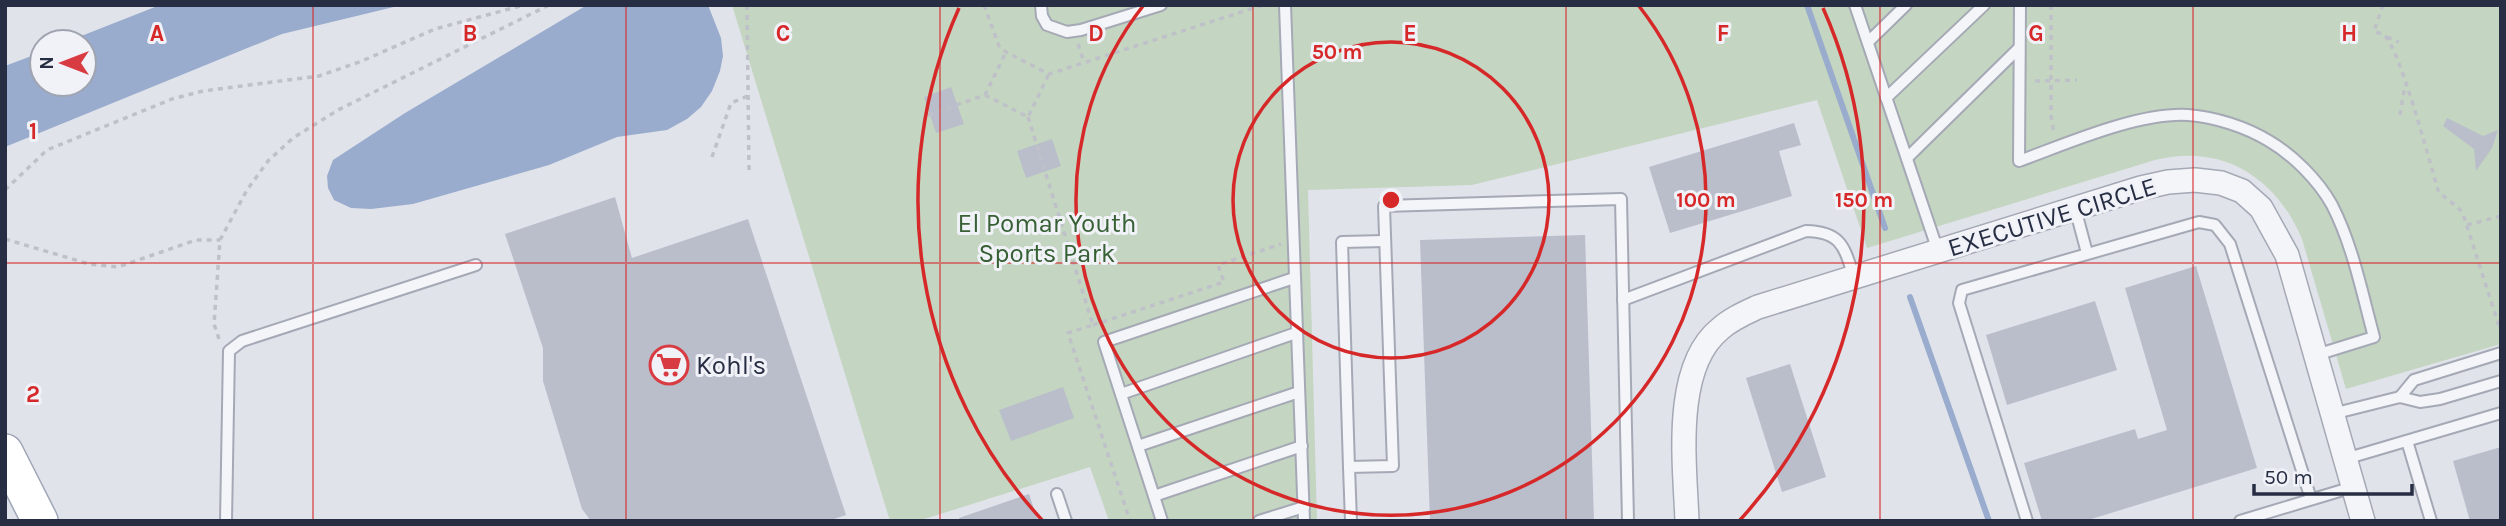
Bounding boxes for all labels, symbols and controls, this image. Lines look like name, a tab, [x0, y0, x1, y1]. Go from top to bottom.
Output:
text: A	[150, 20, 164, 47]
text: B	[463, 20, 477, 47]
text: C	[776, 20, 790, 47]
text: D	[1088, 20, 1104, 47]
text: E	[1403, 20, 1417, 47]
text: F	[1717, 20, 1729, 47]
text: G	[2028, 20, 2044, 47]
text: H	[2341, 20, 2357, 47]
north arrow	[28, 28, 98, 98]
text: 50 m	[1312, 40, 1362, 64]
text: N	[36, 56, 58, 70]
text: 1	[29, 118, 37, 145]
street label: EXECUTIVE CIRCLE	[1944, 171, 2160, 263]
centre of rings	[1379, 188, 1403, 212]
text: 100 m	[1676, 188, 1736, 212]
text: 150 m	[1835, 188, 1893, 212]
park label: El Pomar Youth Sports Park	[958, 208, 1136, 269]
supermarket icon: Kohl's	[648, 344, 690, 386]
place label: Kohl's	[696, 350, 766, 381]
text: 2	[26, 381, 40, 408]
scale bar	[2254, 452, 2412, 496]
text: 50 m	[2264, 465, 2313, 489]

